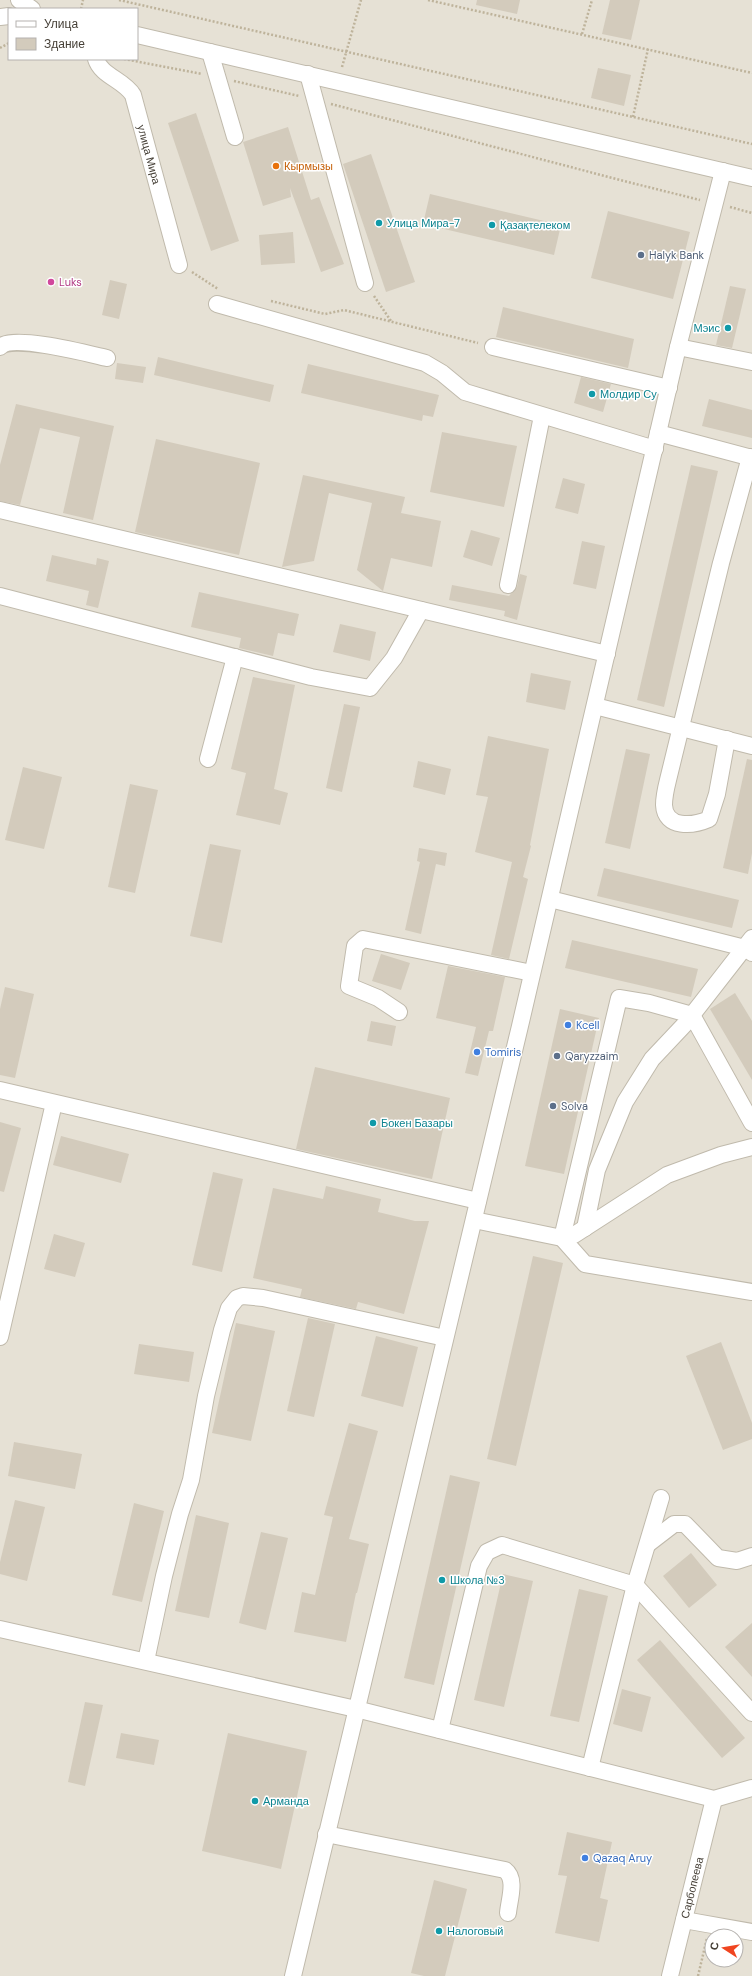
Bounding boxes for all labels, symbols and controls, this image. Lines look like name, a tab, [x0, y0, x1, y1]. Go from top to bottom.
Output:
legend	[8, 8, 138, 60]
text: Улица	[44, 16, 78, 32]
text: Здание	[44, 36, 85, 52]
street label: улица Мира	[134, 123, 164, 186]
place label: Кырмызы	[284, 159, 333, 173]
marker: Кырмызы	[271, 161, 281, 171]
place label: Улица Мира-7	[387, 216, 460, 230]
marker: Улица Мира-7	[374, 218, 384, 228]
place label: Қазақтелеком	[500, 218, 570, 232]
marker: Қазақтелеком	[487, 220, 497, 230]
place label: Halyk Bank	[649, 248, 704, 262]
marker: Halyk Bank	[636, 250, 646, 260]
place label: Luks	[59, 275, 82, 289]
marker: Luks	[46, 277, 56, 287]
place label: Мэис	[693, 321, 720, 335]
marker: Мэис	[723, 323, 733, 333]
place label: Молдир Су	[600, 387, 657, 401]
marker: Молдир Су	[587, 389, 597, 399]
place label: Kcell	[576, 1018, 600, 1032]
marker: Kcell	[563, 1020, 573, 1030]
place label: Tomiris	[485, 1045, 521, 1059]
marker: Tomiris	[472, 1047, 482, 1057]
place label: Qaryzzaim	[565, 1049, 618, 1063]
marker: Qaryzzaim	[552, 1051, 562, 1061]
place label: Solva	[561, 1099, 588, 1113]
marker: Solva	[548, 1101, 558, 1111]
place label: Бокен Базары	[381, 1116, 453, 1130]
marker: Бокен Базары	[368, 1118, 378, 1128]
place label: Школа №3	[450, 1573, 505, 1587]
marker: Школа №3	[437, 1575, 447, 1585]
place label: Арманда	[263, 1794, 310, 1808]
marker: Арманда	[250, 1796, 260, 1806]
place label: Qazaq Aruy	[593, 1851, 652, 1865]
marker: Qazaq Aruy	[580, 1853, 590, 1863]
street label: Сарбопеева	[678, 1855, 707, 1920]
place label: Налоговый	[447, 1924, 504, 1938]
marker: Налоговый	[434, 1926, 444, 1936]
north arrow	[704, 1928, 744, 1968]
text: С	[707, 1941, 722, 1951]

